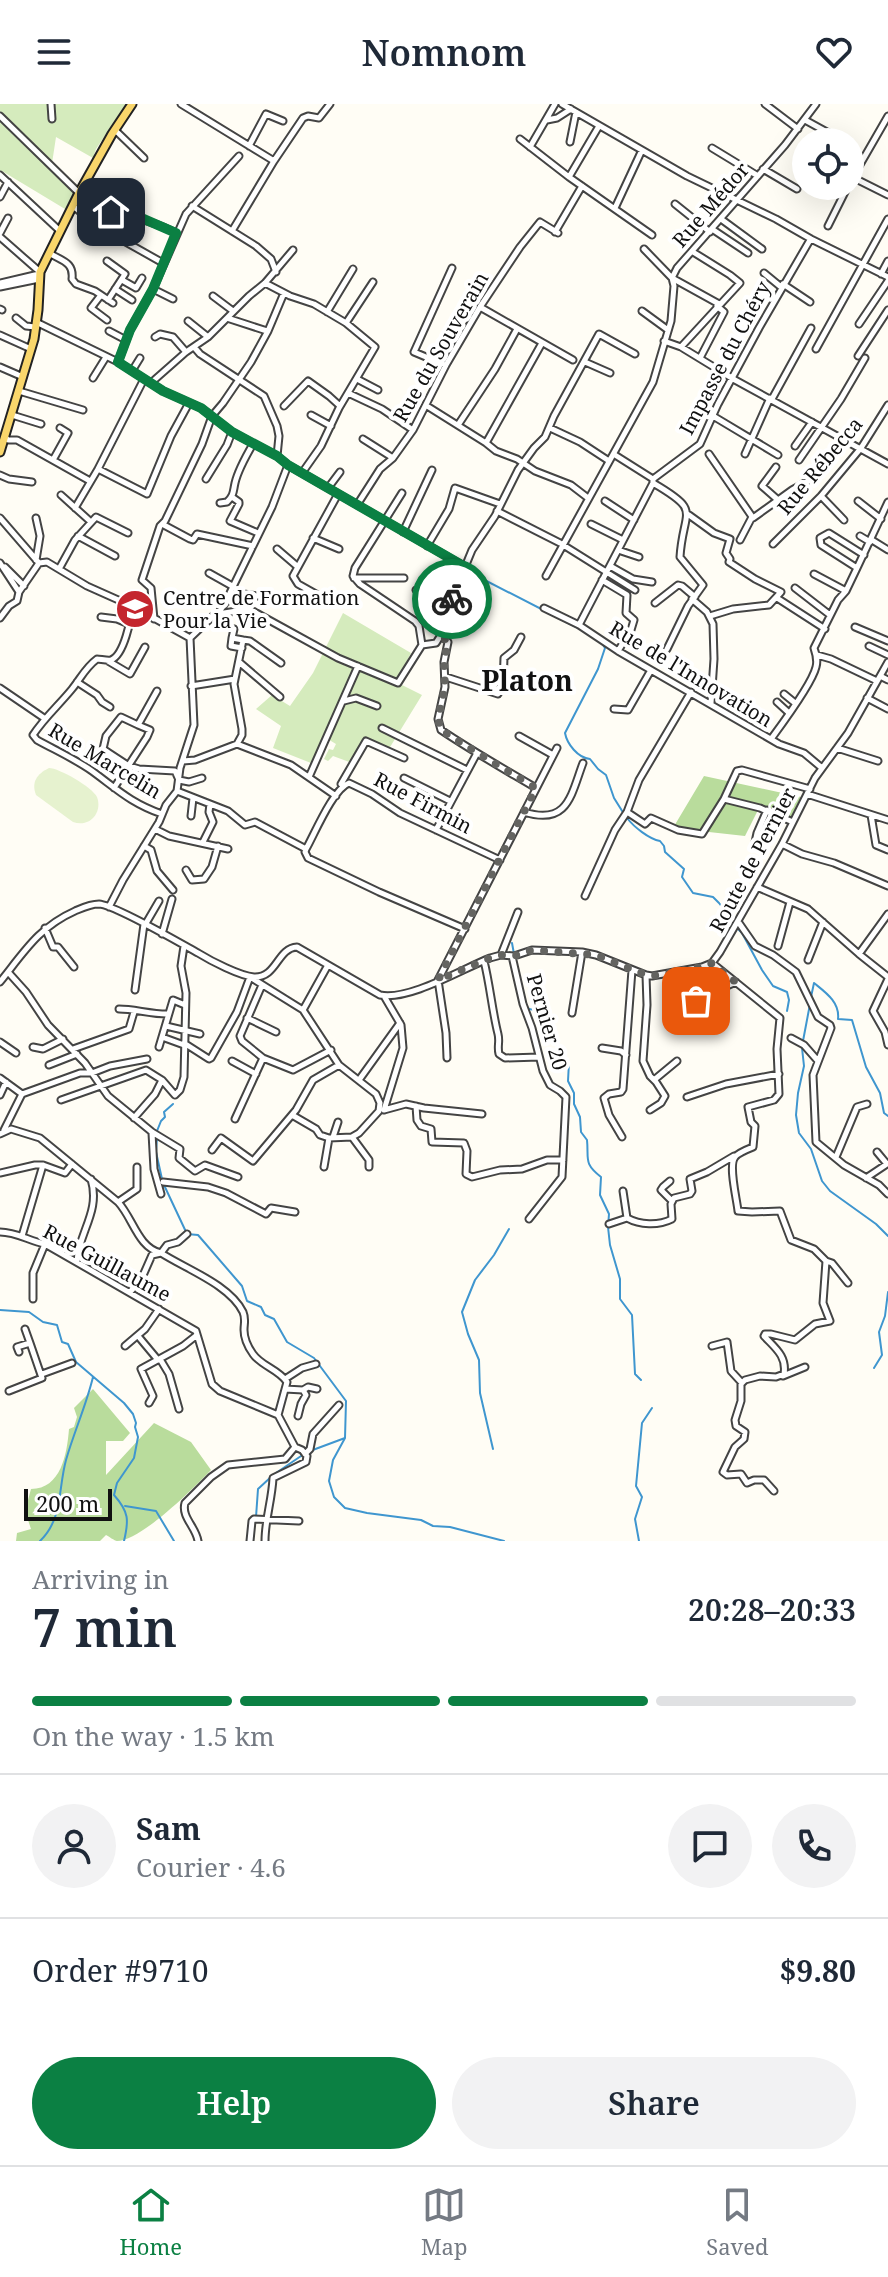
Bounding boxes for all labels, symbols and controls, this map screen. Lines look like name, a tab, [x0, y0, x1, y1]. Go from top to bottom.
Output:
text: Nomnom	[362, 28, 526, 77]
icon: menu	[32, 30, 76, 74]
icon: heart	[812, 30, 856, 74]
map controls	[792, 128, 864, 200]
button: locate	[792, 128, 864, 200]
street label: Rue Médor	[666, 156, 755, 253]
pin	[77, 178, 145, 246]
icon: home	[89, 190, 133, 234]
street label: Rue du Souverain	[387, 267, 495, 427]
street label: Impasse du Chéry	[673, 276, 777, 439]
street label: Rue Rébecca	[771, 411, 868, 520]
courier	[412, 559, 492, 639]
icon: bike	[430, 577, 474, 621]
place label: Centre de Formation Pour la Vie	[163, 584, 360, 634]
school or university icon: Centre de Formation Pour la Vie	[114, 588, 156, 630]
street label: Rue de l'Innovation	[605, 614, 778, 733]
district label: Platon	[481, 661, 573, 699]
street label: Rue Marcelin	[44, 716, 167, 805]
street label: Rue Firmin	[369, 765, 477, 840]
street label: Route de Pernier	[703, 782, 802, 937]
pin	[662, 967, 730, 1035]
street label: Pernier 20	[521, 970, 574, 1073]
icon: bag	[674, 979, 718, 1023]
street label: Rue Guillaume	[39, 1218, 176, 1308]
scale bar	[24, 1485, 112, 1521]
text: 200 m	[36, 1488, 99, 1518]
text: Arriving in	[32, 1561, 169, 1597]
text: 20:28–20:33	[688, 1589, 856, 1630]
text: 7 min	[32, 1591, 177, 1662]
text: On the way · 1.5 km	[32, 1718, 275, 1754]
button: person	[32, 1804, 116, 1888]
button: chat	[668, 1804, 752, 1888]
button: phone	[772, 1804, 856, 1888]
text: Sam	[136, 1808, 201, 1849]
text: Courier · 4.6	[136, 1849, 286, 1885]
text: Order #9710	[32, 1950, 209, 1991]
text: $9.80	[779, 1950, 856, 1991]
button: Help	[32, 2057, 436, 2149]
button: Share	[452, 2057, 856, 2149]
tab: Home	[119, 2183, 182, 2261]
tab: Map	[421, 2183, 467, 2261]
tab: Saved	[706, 2183, 769, 2261]

